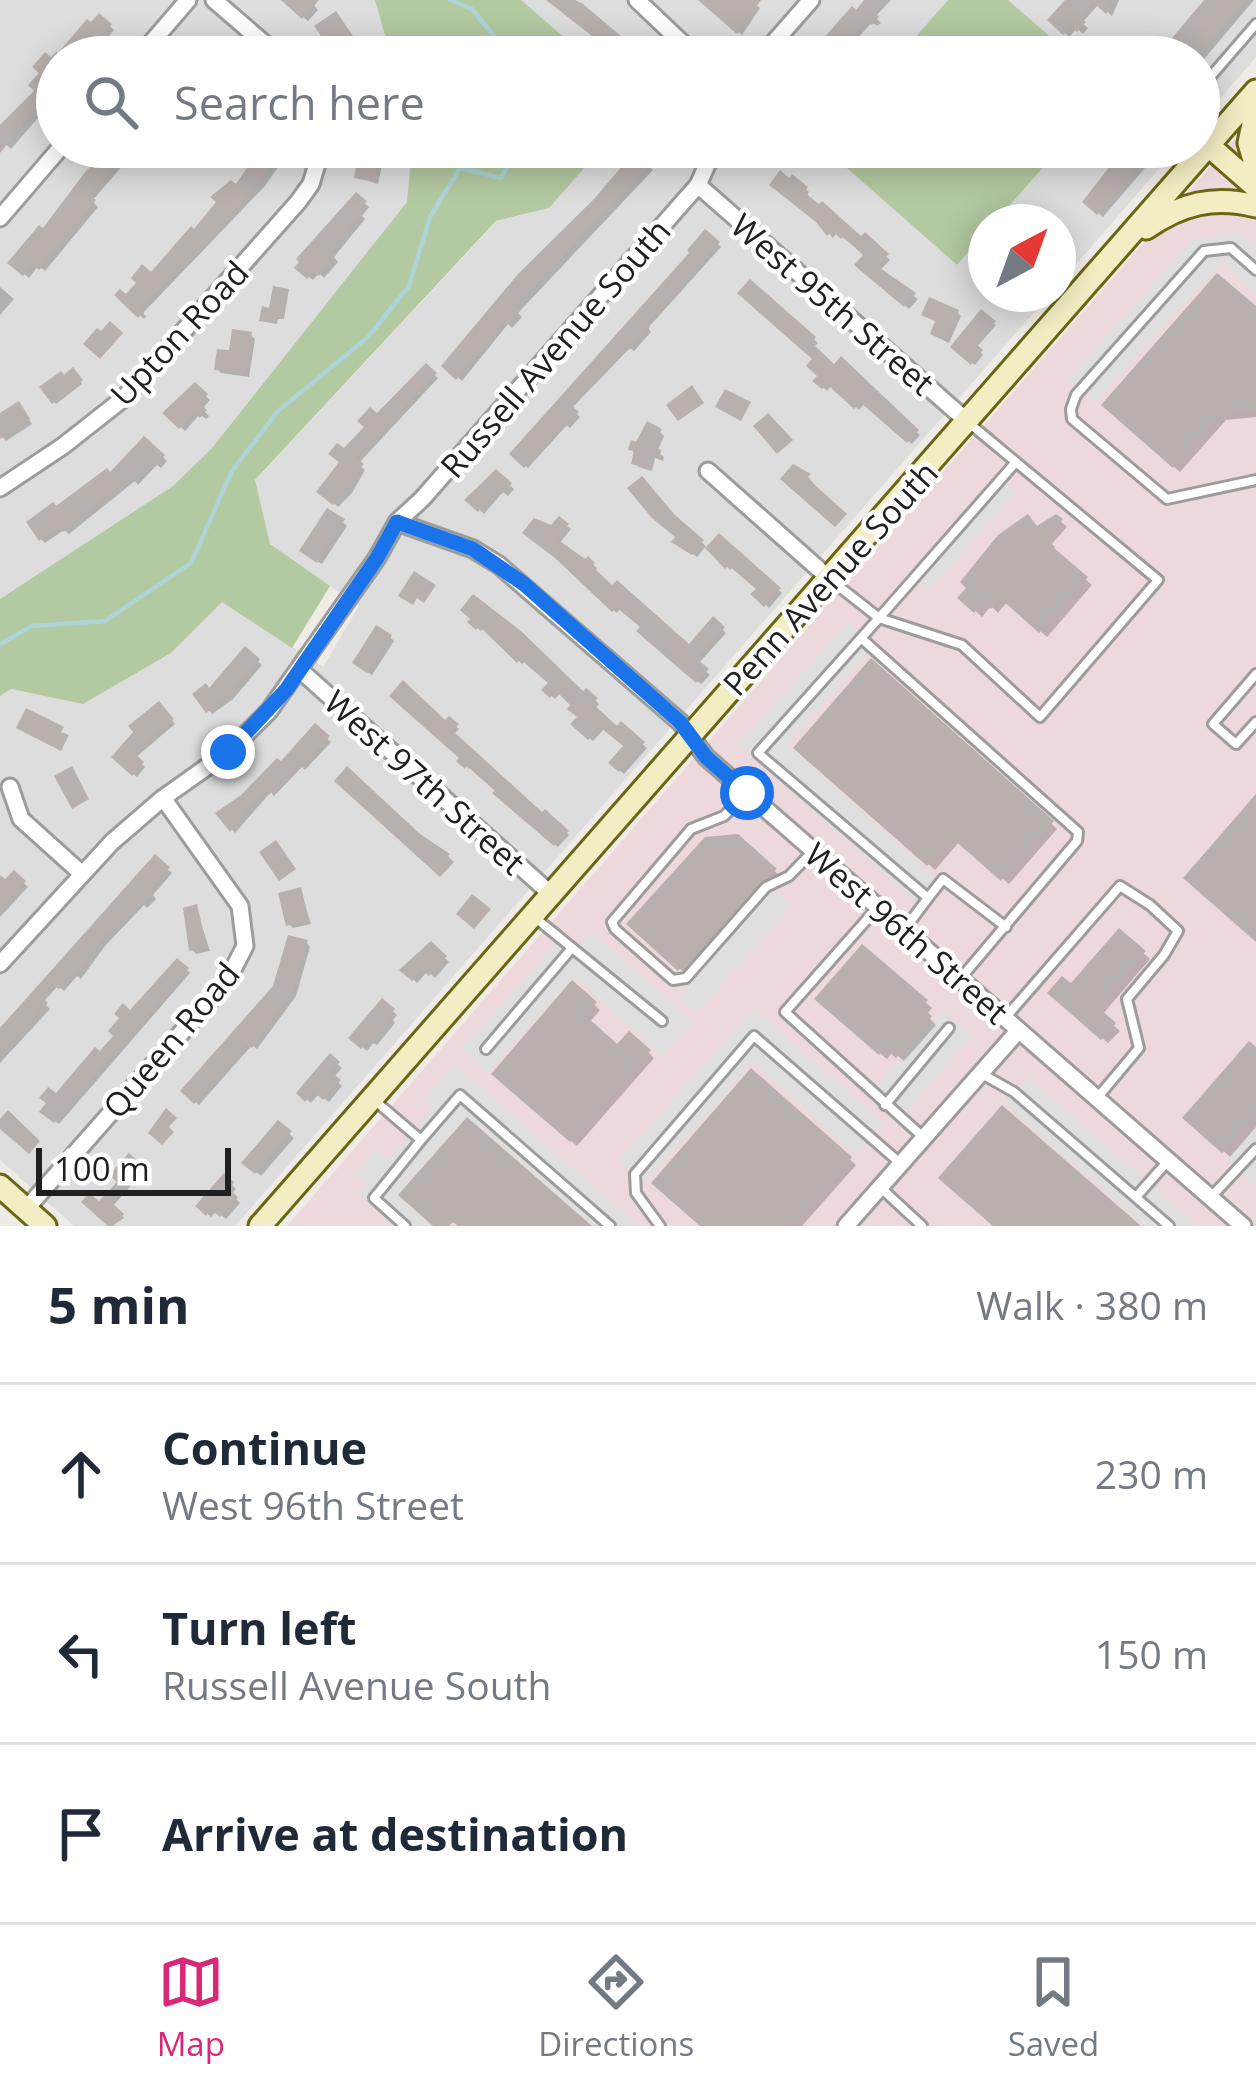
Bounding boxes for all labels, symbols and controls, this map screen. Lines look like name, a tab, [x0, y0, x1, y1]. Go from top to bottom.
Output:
search box	[36, 36, 1220, 168]
icon: search	[78, 69, 144, 135]
text: Search here	[174, 72, 425, 133]
street label: West 95th Street	[722, 203, 944, 405]
north arrow	[968, 204, 1076, 312]
street label: Russell Avenue South	[430, 209, 680, 487]
street label: Upton Road	[100, 251, 258, 415]
street label: Penn Avenue South	[713, 451, 947, 705]
street label: West 97th Street	[315, 680, 535, 884]
route end	[201, 725, 255, 779]
route start	[720, 766, 774, 820]
street label: West 96th Street	[796, 832, 1018, 1034]
street label: Queen Road	[93, 953, 249, 1127]
scale bar	[36, 1142, 231, 1195]
text: 100 m	[54, 1146, 150, 1191]
text: 5 min	[48, 1269, 190, 1339]
text: Walk · 380 m	[976, 1278, 1208, 1331]
text: Continue	[162, 1417, 367, 1478]
icon: ahead	[48, 1441, 114, 1507]
text: 230 m	[1095, 1447, 1208, 1500]
text: West 96th Street	[162, 1478, 464, 1531]
text: Turn left	[162, 1597, 357, 1658]
icon: left	[48, 1621, 114, 1687]
text: 150 m	[1095, 1627, 1208, 1680]
text: Russell Avenue South	[162, 1658, 551, 1711]
icon: arrive	[48, 1801, 114, 1867]
text: Arrive at destination	[162, 1803, 628, 1864]
tab: Map	[157, 1949, 225, 2066]
tab: Directions	[538, 1949, 694, 2066]
tab: Saved	[1008, 1949, 1099, 2066]

